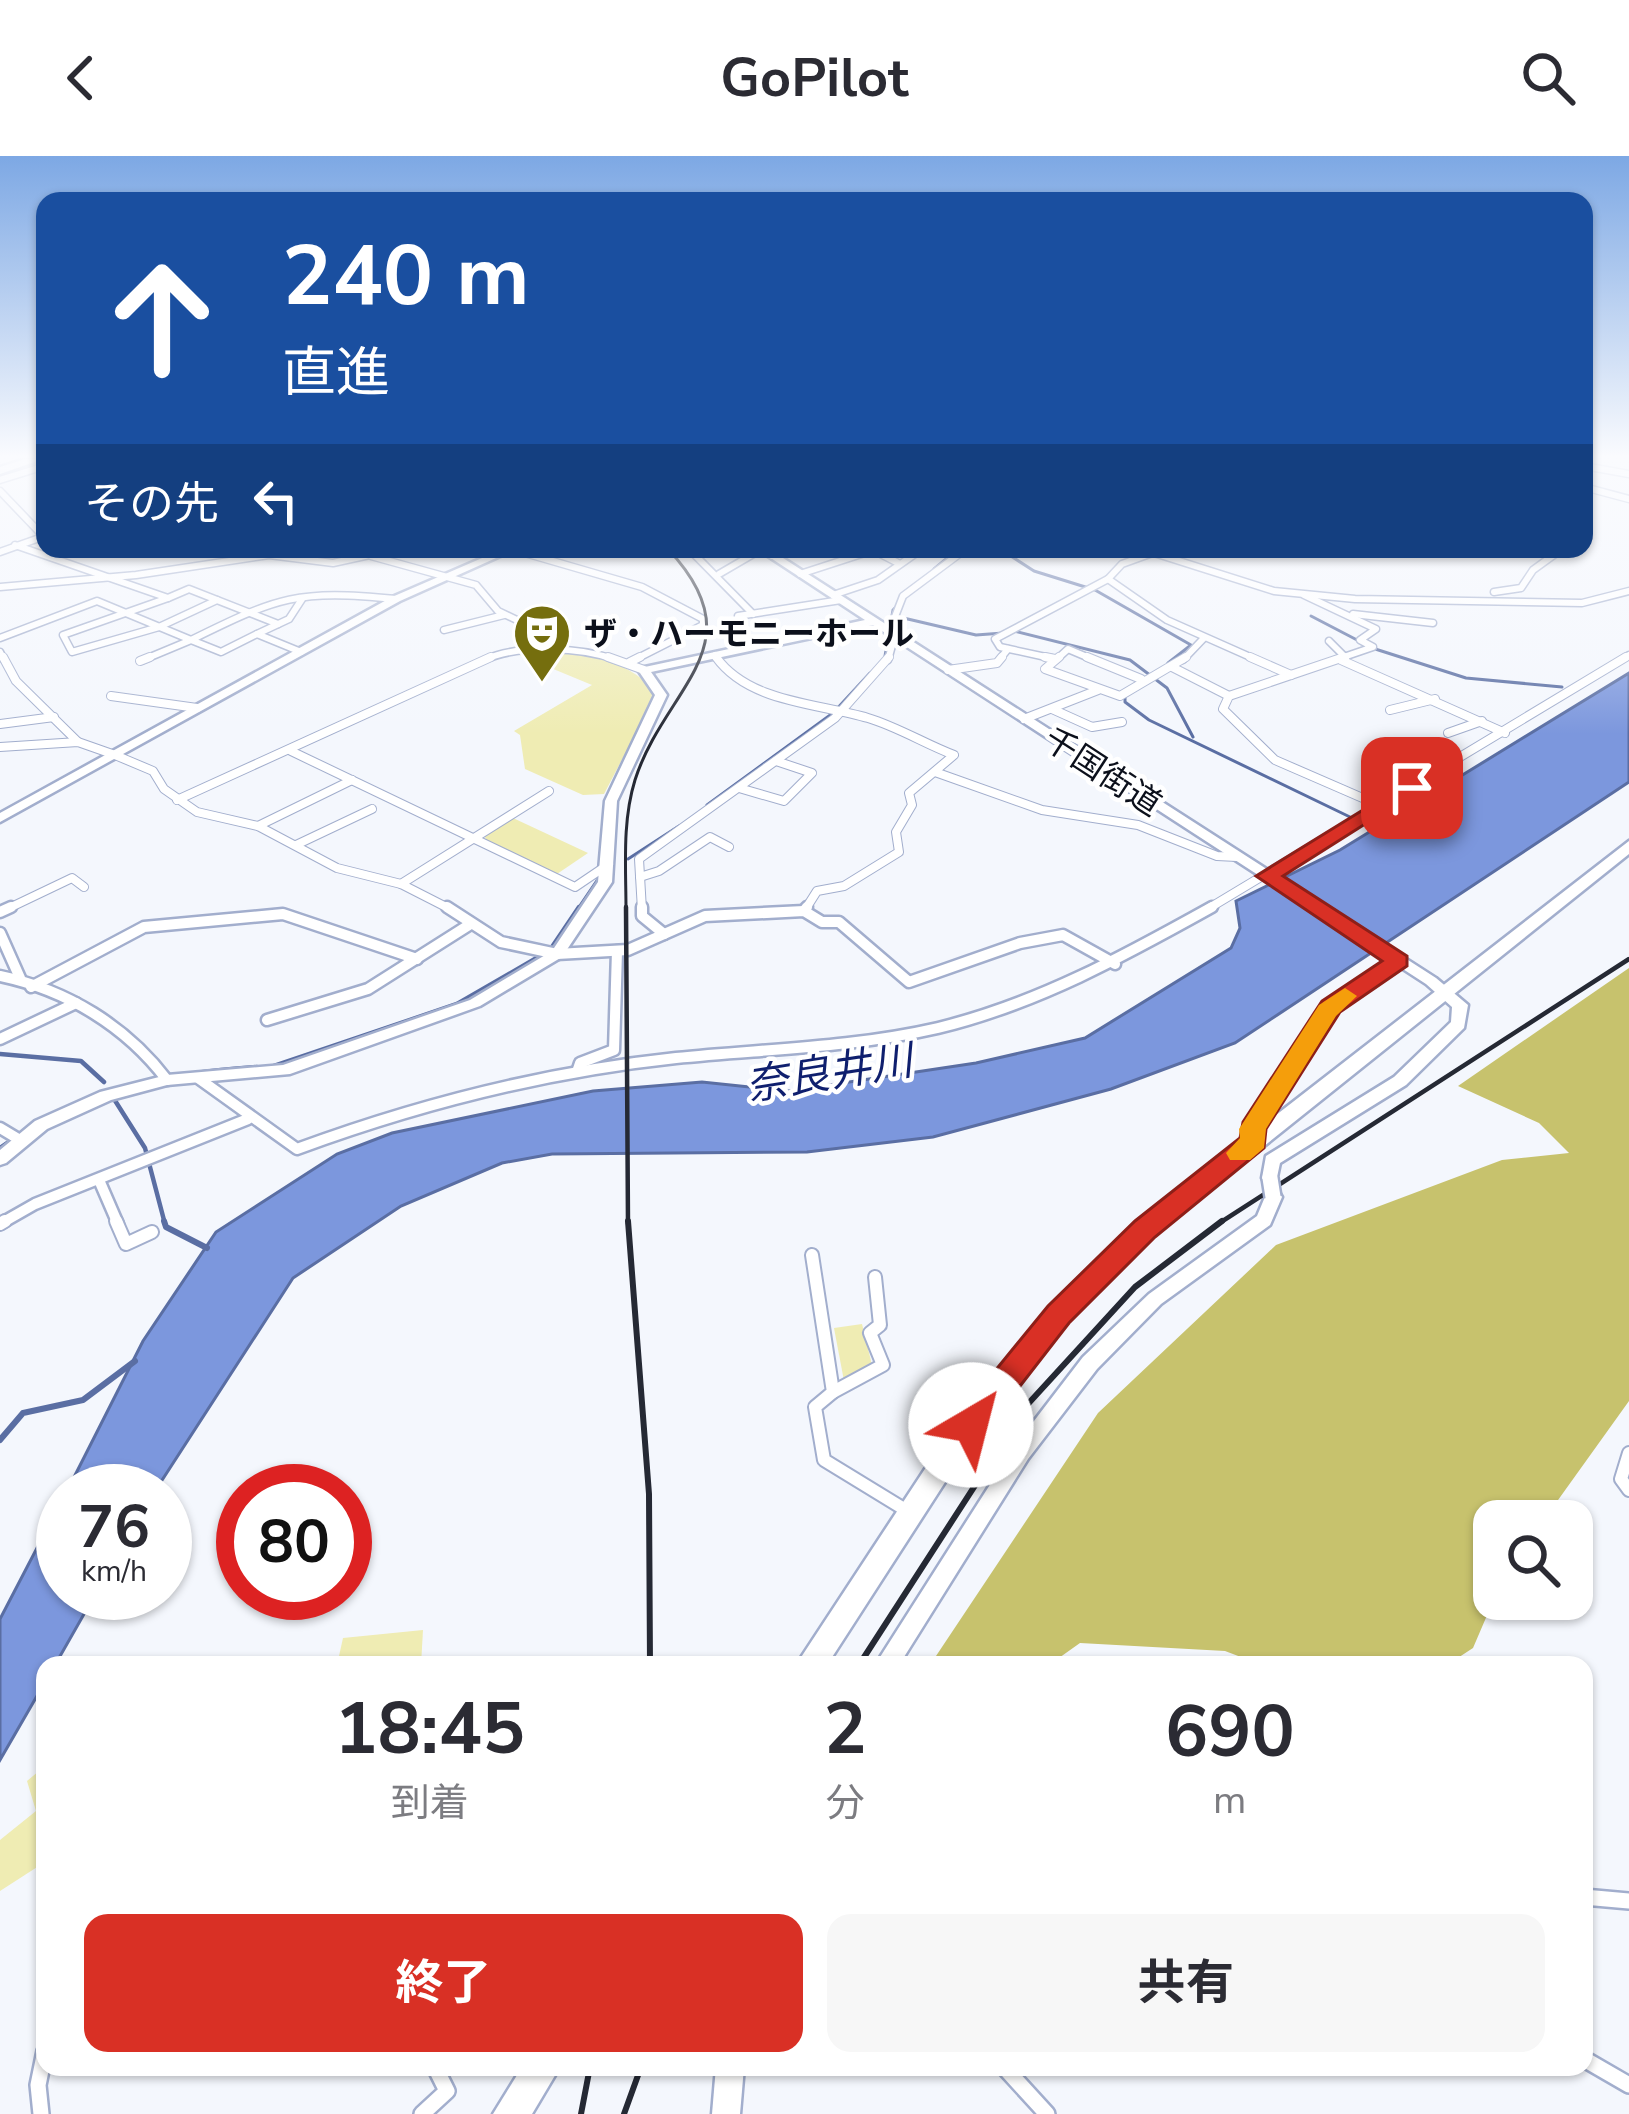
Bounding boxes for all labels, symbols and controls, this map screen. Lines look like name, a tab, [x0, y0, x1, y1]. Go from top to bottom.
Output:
text: GoPilot	[720, 41, 909, 115]
icon: back	[48, 45, 114, 111]
icon: search	[1515, 45, 1581, 111]
text: 240 m	[282, 219, 530, 334]
icon: ahead	[84, 240, 240, 396]
text: 直進	[282, 336, 390, 410]
icon: left	[243, 468, 309, 534]
text: その先	[84, 474, 219, 535]
theatre icon: ザ・ハーモニーホール	[511, 602, 573, 684]
place label: ザ・ハーモニーホール	[584, 612, 914, 657]
street label: 千国街道	[1035, 717, 1170, 827]
pin	[1361, 737, 1463, 839]
icon: arrive	[1379, 755, 1445, 821]
water label: 奈良井川	[742, 1032, 921, 1115]
position arrow	[908, 1362, 1034, 1488]
speed limit sign: 80	[216, 1464, 372, 1620]
text: 76	[78, 1486, 150, 1568]
map controls	[1473, 1500, 1593, 1620]
button: search	[1473, 1500, 1593, 1620]
text: km/h	[81, 1551, 147, 1592]
text: 18:45	[334, 1680, 525, 1778]
text: 2	[823, 1680, 867, 1778]
text: 690	[1165, 1683, 1295, 1781]
text: m	[1213, 1774, 1246, 1827]
text: 到着	[391, 1777, 469, 1830]
text: 分	[826, 1777, 865, 1830]
button: 終了	[84, 1914, 803, 2052]
button: 共有	[827, 1914, 1545, 2052]

